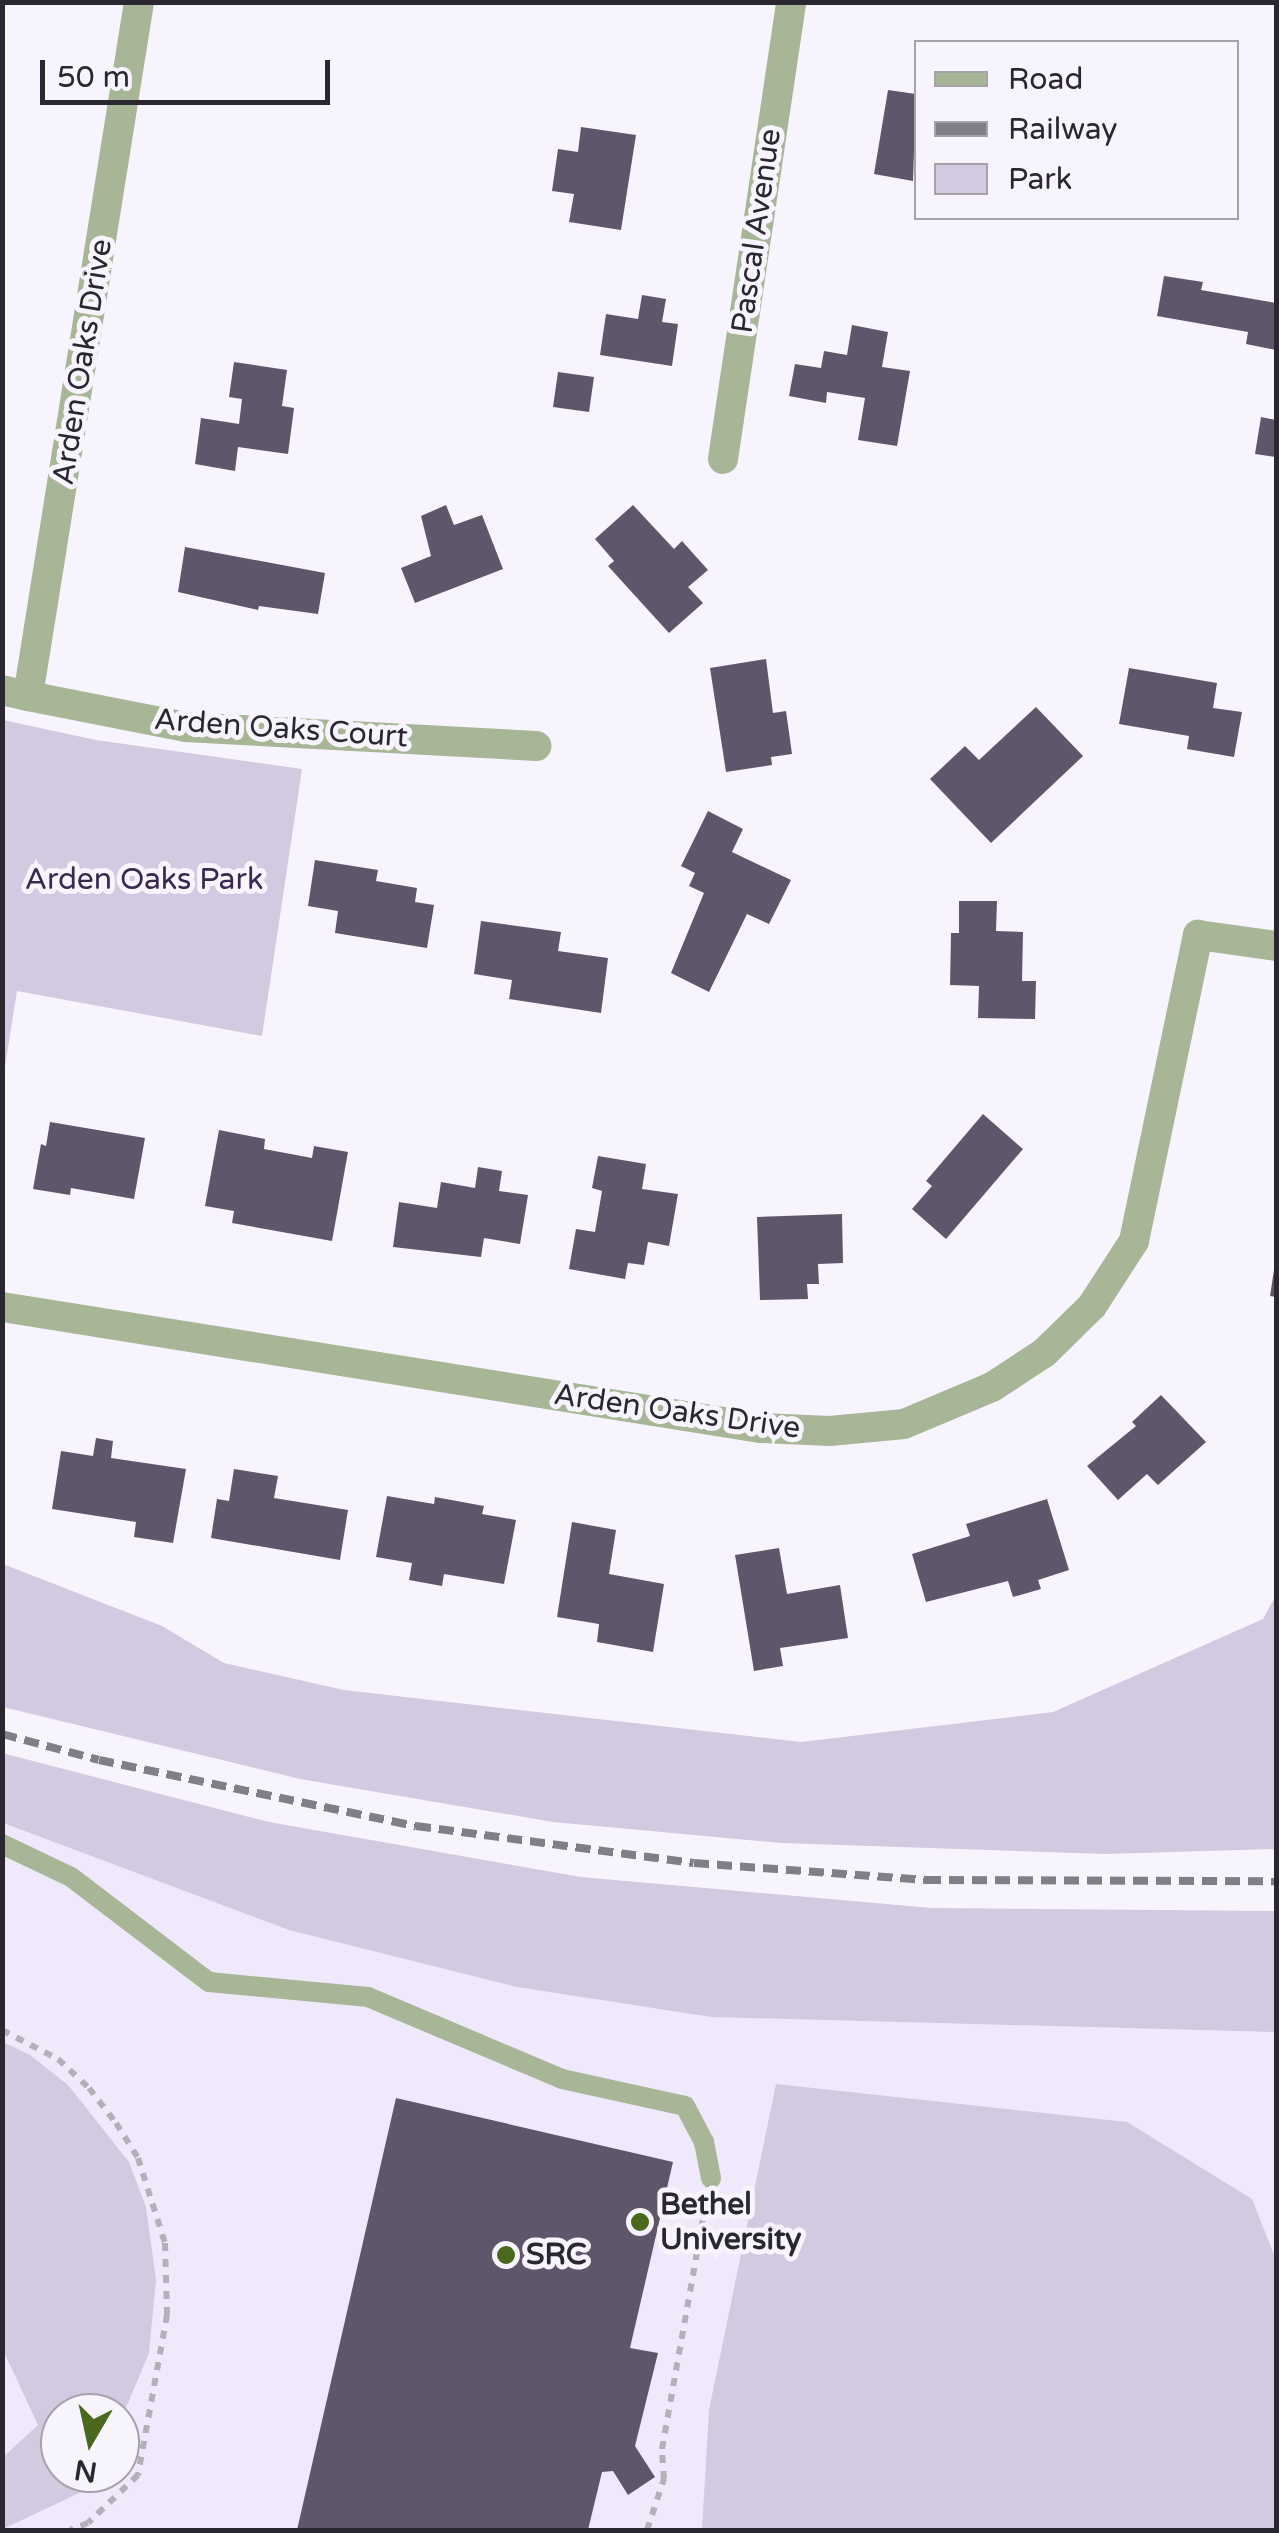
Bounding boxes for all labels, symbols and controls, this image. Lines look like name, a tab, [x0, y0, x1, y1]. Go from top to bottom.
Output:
scale bar	[45, 40, 335, 102]
legend	[914, 40, 1239, 220]
text: 50 m	[57, 59, 130, 96]
text: Road	[1008, 61, 1083, 98]
text: Railway	[1008, 111, 1117, 148]
street label: Pascal Avenue	[725, 126, 789, 336]
text: Park	[1008, 161, 1072, 198]
street label: Arden Oaks Drive	[46, 236, 120, 488]
street label: Arden Oaks Court	[153, 702, 409, 756]
park label: Arden Oaks Park	[25, 862, 263, 898]
street label: Arden Oaks Drive	[551, 1377, 803, 1447]
place label: Bethel University	[660, 2187, 801, 2258]
marker: Bethel University	[629, 2211, 651, 2233]
place label: SRC	[526, 2237, 587, 2273]
marker: SRC	[495, 2244, 517, 2266]
north arrow	[40, 2393, 140, 2493]
text: N	[72, 2452, 99, 2489]

